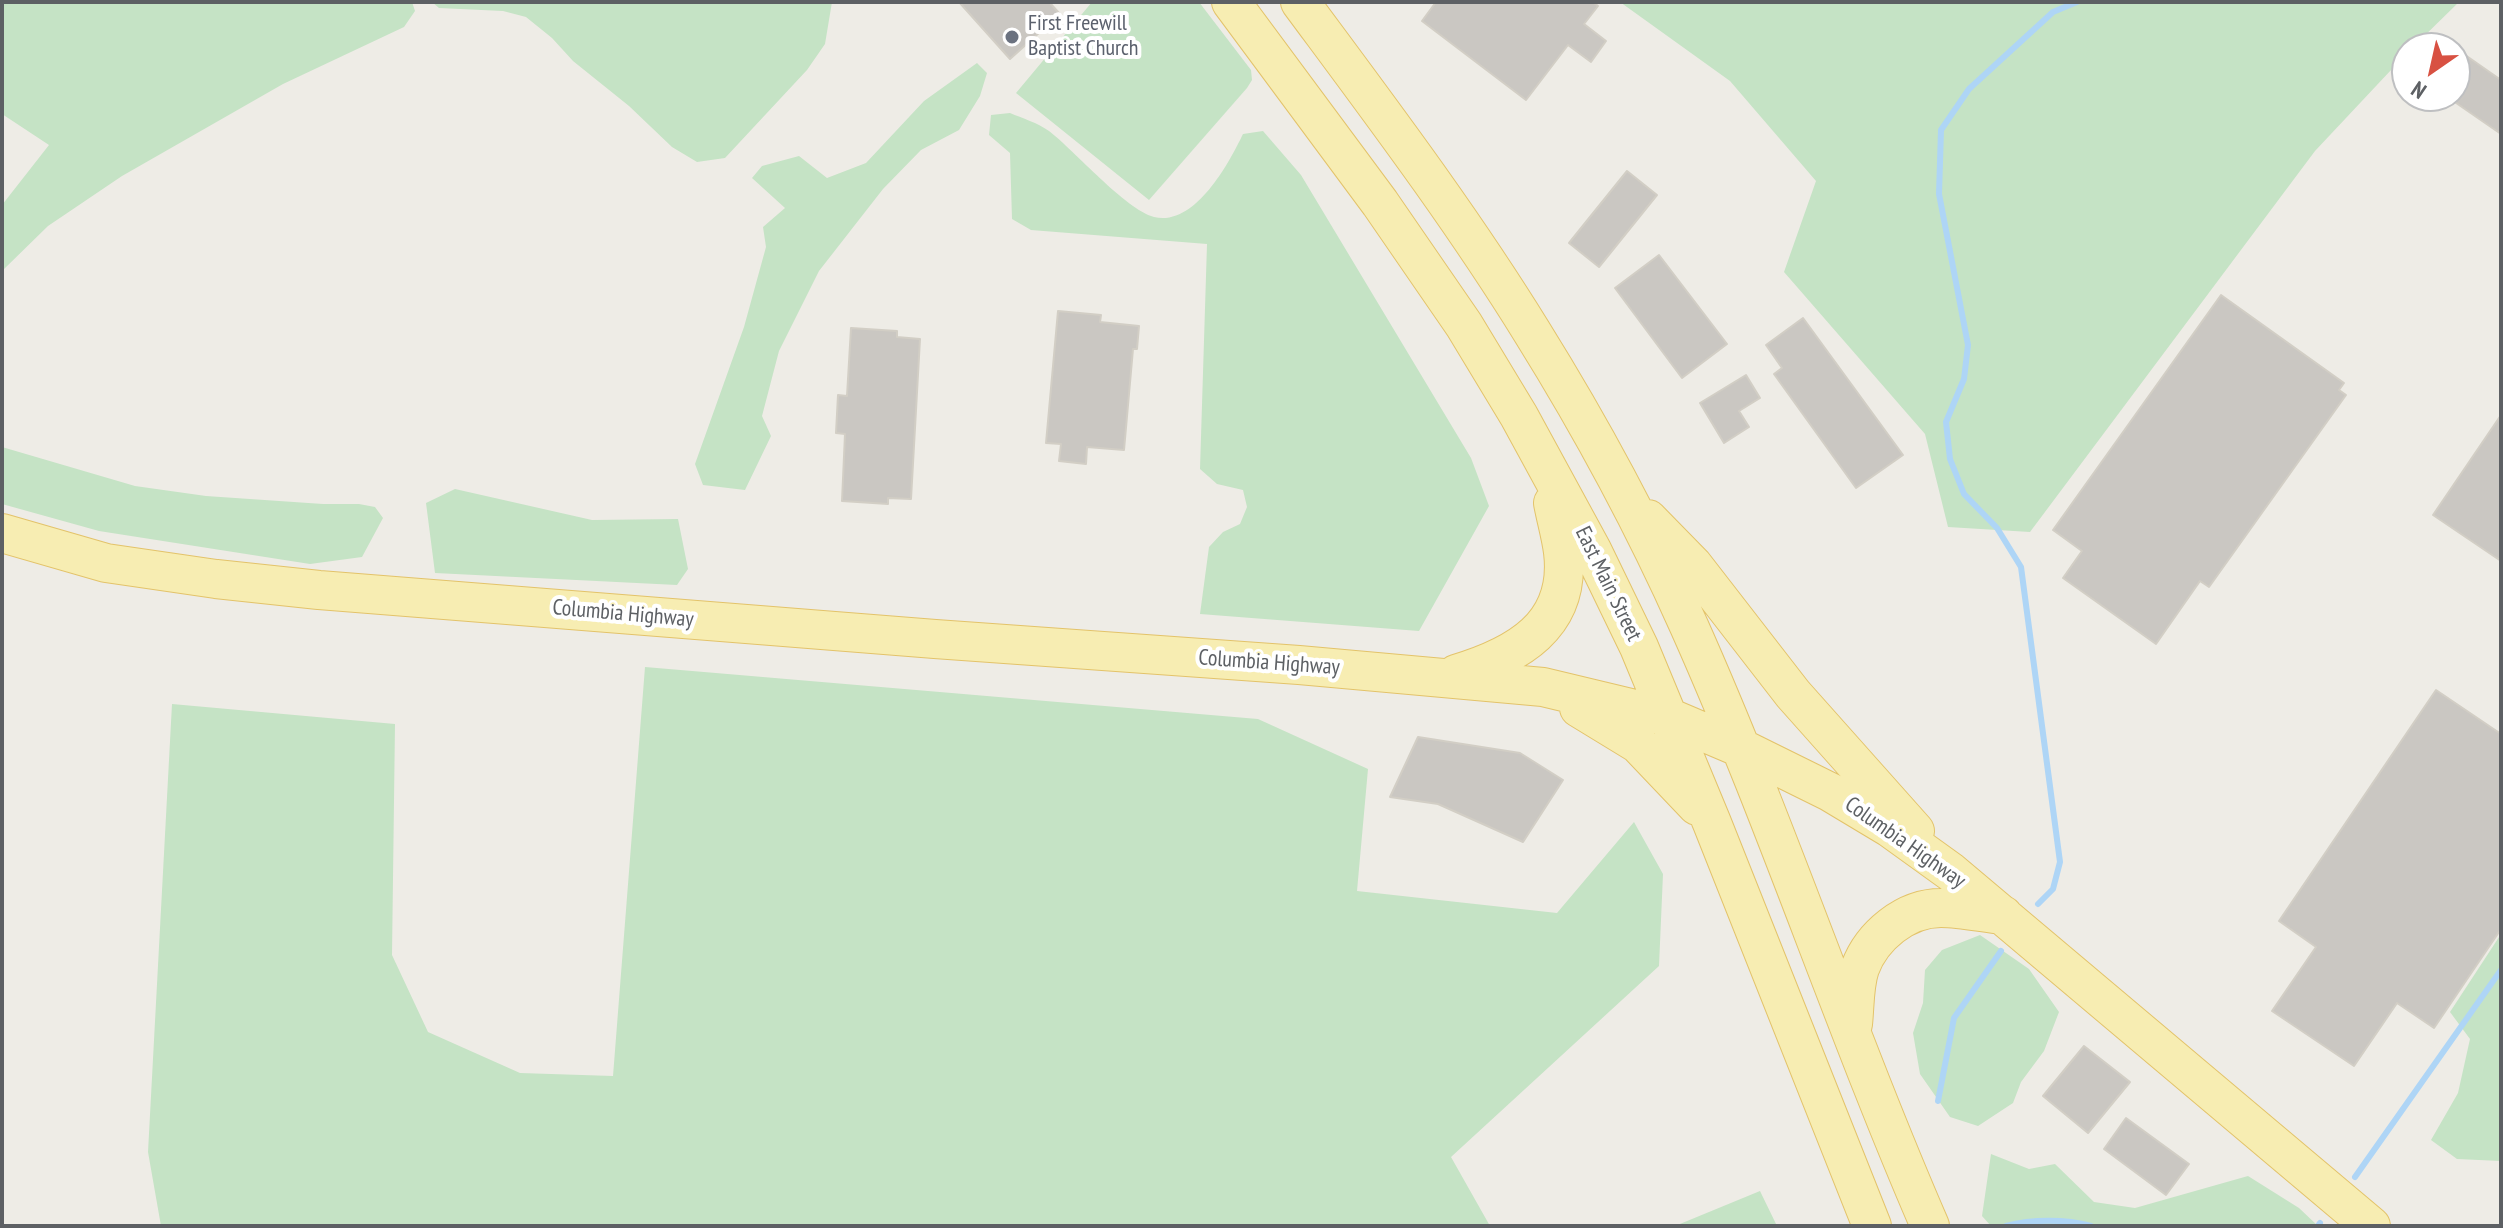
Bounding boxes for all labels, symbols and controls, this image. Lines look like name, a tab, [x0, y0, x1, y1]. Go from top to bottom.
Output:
place label: First Freewill Baptist Church	[1028, 11, 1139, 62]
marker: First Freewill Baptist Church	[1003, 28, 1021, 46]
north arrow	[2391, 32, 2471, 112]
text: N	[2406, 75, 2431, 105]
street label: East Main Street	[1569, 523, 1647, 645]
street label: Columbia Highway	[551, 595, 695, 633]
street label: Columbia Highway	[1197, 645, 1341, 681]
street label: Columbia Highway	[1839, 792, 1971, 894]

